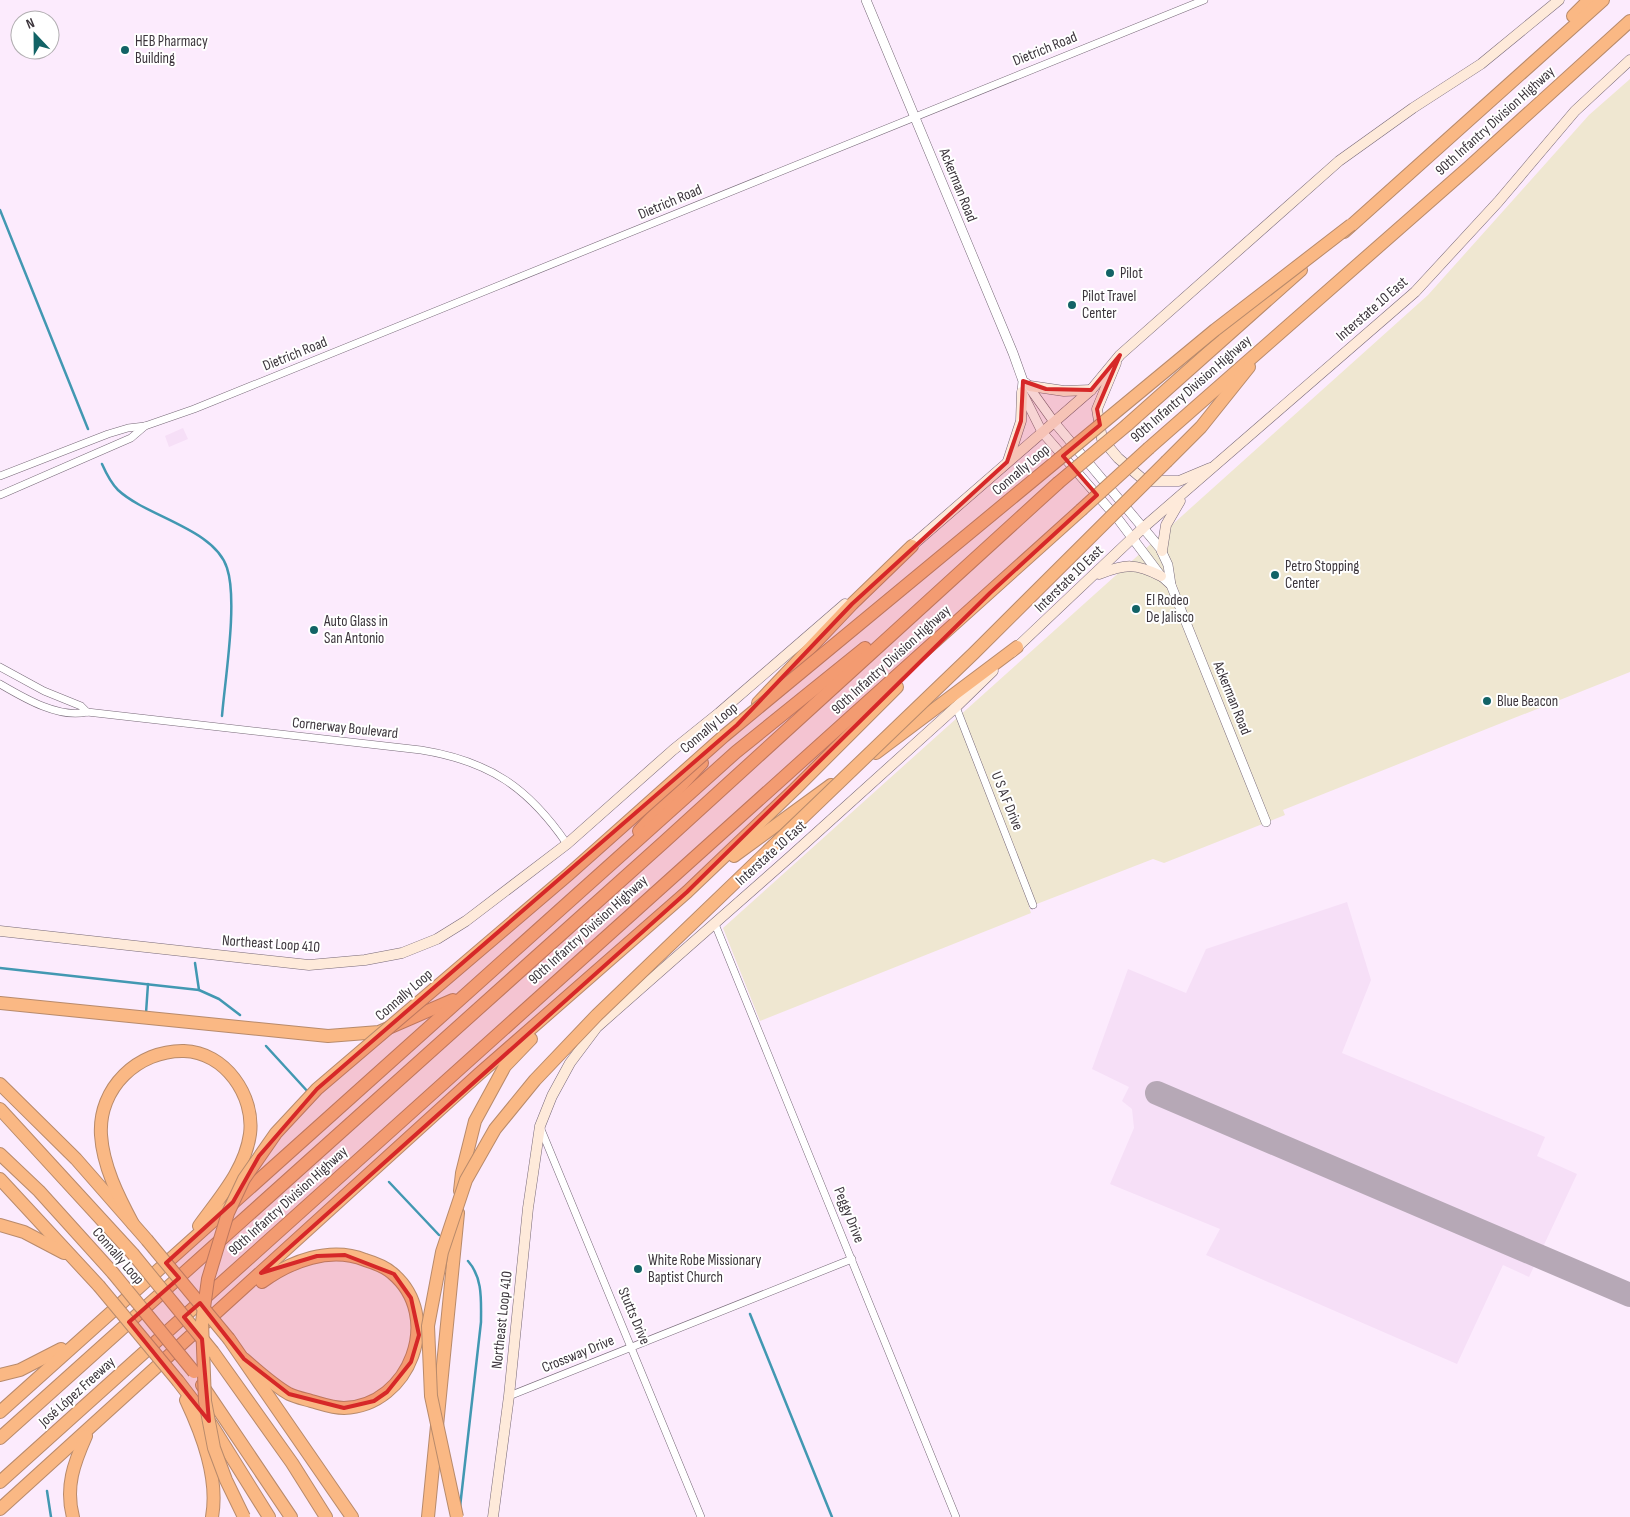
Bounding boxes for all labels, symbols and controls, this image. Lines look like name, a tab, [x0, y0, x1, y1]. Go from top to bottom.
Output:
north arrow	[10, 10, 60, 60]
text: N	[24, 14, 37, 33]
street label: Dietrich Road	[1010, 28, 1080, 70]
place label: HEB Pharmacy Building	[135, 32, 208, 68]
marker: HEB Pharmacy Building	[119, 44, 131, 56]
street label: 90th Infantry Division Highway	[1431, 62, 1559, 180]
street label: Ackerman Road	[934, 145, 981, 225]
street label: Dietrich Road	[635, 180, 705, 224]
place label: Pilot	[1120, 264, 1143, 283]
marker: Pilot	[1104, 267, 1116, 279]
street label: Interstate 10 East	[1332, 272, 1412, 345]
place label: Pilot Travel Center	[1082, 287, 1136, 323]
marker: Pilot Travel Center	[1066, 299, 1078, 311]
street label: 90th Infantry Division Highway	[1127, 331, 1256, 447]
street label: Dietrich Road	[260, 333, 330, 375]
street label: Connally Loop	[988, 440, 1054, 500]
street label: Interstate 10 East	[1031, 541, 1108, 617]
place label: Petro Stopping Center	[1285, 557, 1359, 593]
marker: Petro Stopping Center	[1269, 569, 1281, 581]
place label: El Rodeo De Jalisco	[1146, 591, 1194, 627]
street label: 90th Infantry Division Highway	[827, 601, 955, 719]
marker: El Rodeo De Jalisco	[1130, 603, 1142, 615]
place label: Auto Glass in San Antonio	[323, 612, 388, 648]
marker: Auto Glass in San Antonio	[308, 624, 320, 636]
street label: Ackerman Road	[1208, 658, 1255, 738]
place label: Blue Beacon	[1497, 692, 1558, 711]
marker: Blue Beacon	[1481, 695, 1493, 707]
street label: Connally Loop	[676, 698, 742, 758]
street label: Cornerway Boulevard	[291, 713, 399, 743]
street label: U S A F Drive	[987, 769, 1027, 833]
street label: Interstate 10 East	[732, 816, 811, 890]
street label: 90th Infantry Division Highway	[524, 871, 652, 989]
street label: Northeast Loop 410	[221, 931, 321, 957]
street label: Connally Loop	[371, 965, 437, 1025]
street label: 90th Infantry Division Highway	[224, 1142, 352, 1260]
street label: Peggy Drive	[829, 1184, 869, 1246]
street label: Connally Loop	[88, 1223, 148, 1289]
place label: White Robe Missionary Baptist Church	[648, 1251, 761, 1287]
marker: White Robe Missionary Baptist Church	[632, 1263, 644, 1275]
street label: Northeast Loop 410	[487, 1270, 517, 1370]
street label: Stutts Drive	[613, 1285, 655, 1347]
street label: Crossway Drive	[539, 1331, 617, 1377]
street label: José López Freeway	[34, 1353, 119, 1432]

